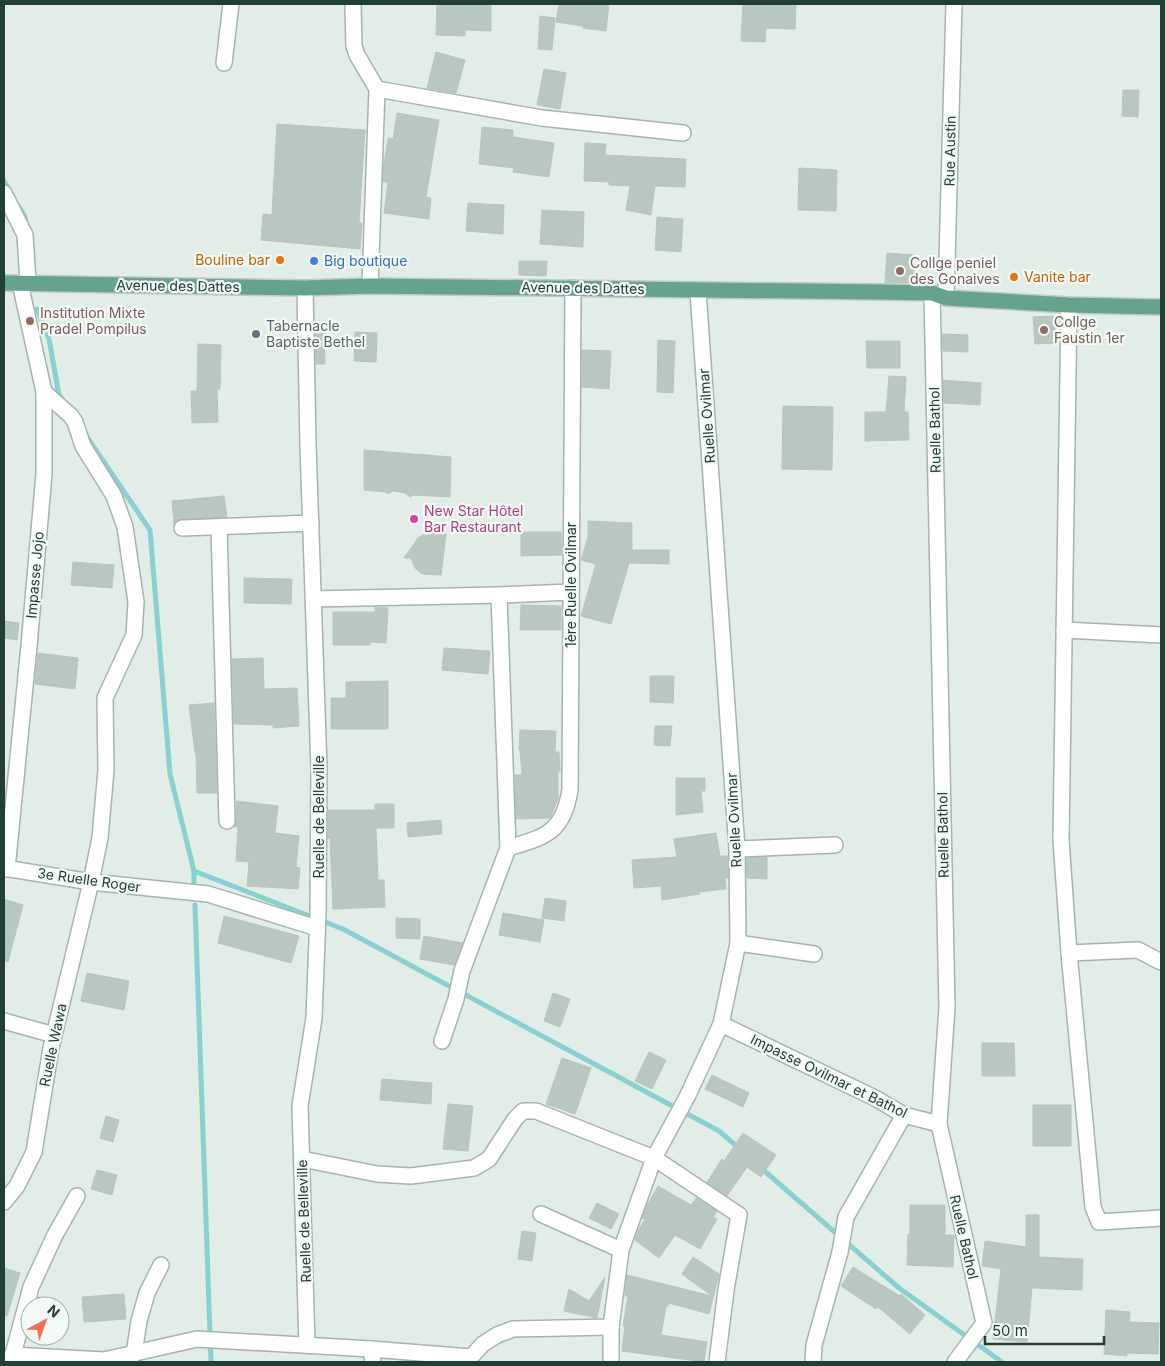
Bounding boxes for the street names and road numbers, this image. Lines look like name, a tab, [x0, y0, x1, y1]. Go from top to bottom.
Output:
street label: Rue Austin	[940, 115, 959, 187]
street label: Avenue des Dattes	[116, 276, 240, 295]
street label: Avenue des Dattes	[521, 278, 645, 297]
street label: Ruelle Ovilmar	[695, 368, 718, 464]
street label: Ruelle Bathol	[925, 387, 944, 473]
street label: 1ère Ruelle Ovilmar	[562, 522, 579, 648]
street label: Impasse Jojo	[22, 531, 47, 619]
street label: Ruelle de Belleville	[310, 755, 327, 879]
street label: Ruelle Ovilmar	[723, 772, 744, 868]
street label: Ruelle Bathol	[933, 792, 952, 878]
street label: 3e Ruelle Roger	[36, 864, 142, 895]
street label: Ruelle Wawa	[35, 1002, 70, 1088]
street label: Impasse Ovilmar et Bathol	[748, 1030, 910, 1121]
street label: Ruelle de Belleville	[293, 1159, 314, 1283]
street label: Ruelle Bathol	[947, 1193, 982, 1281]

